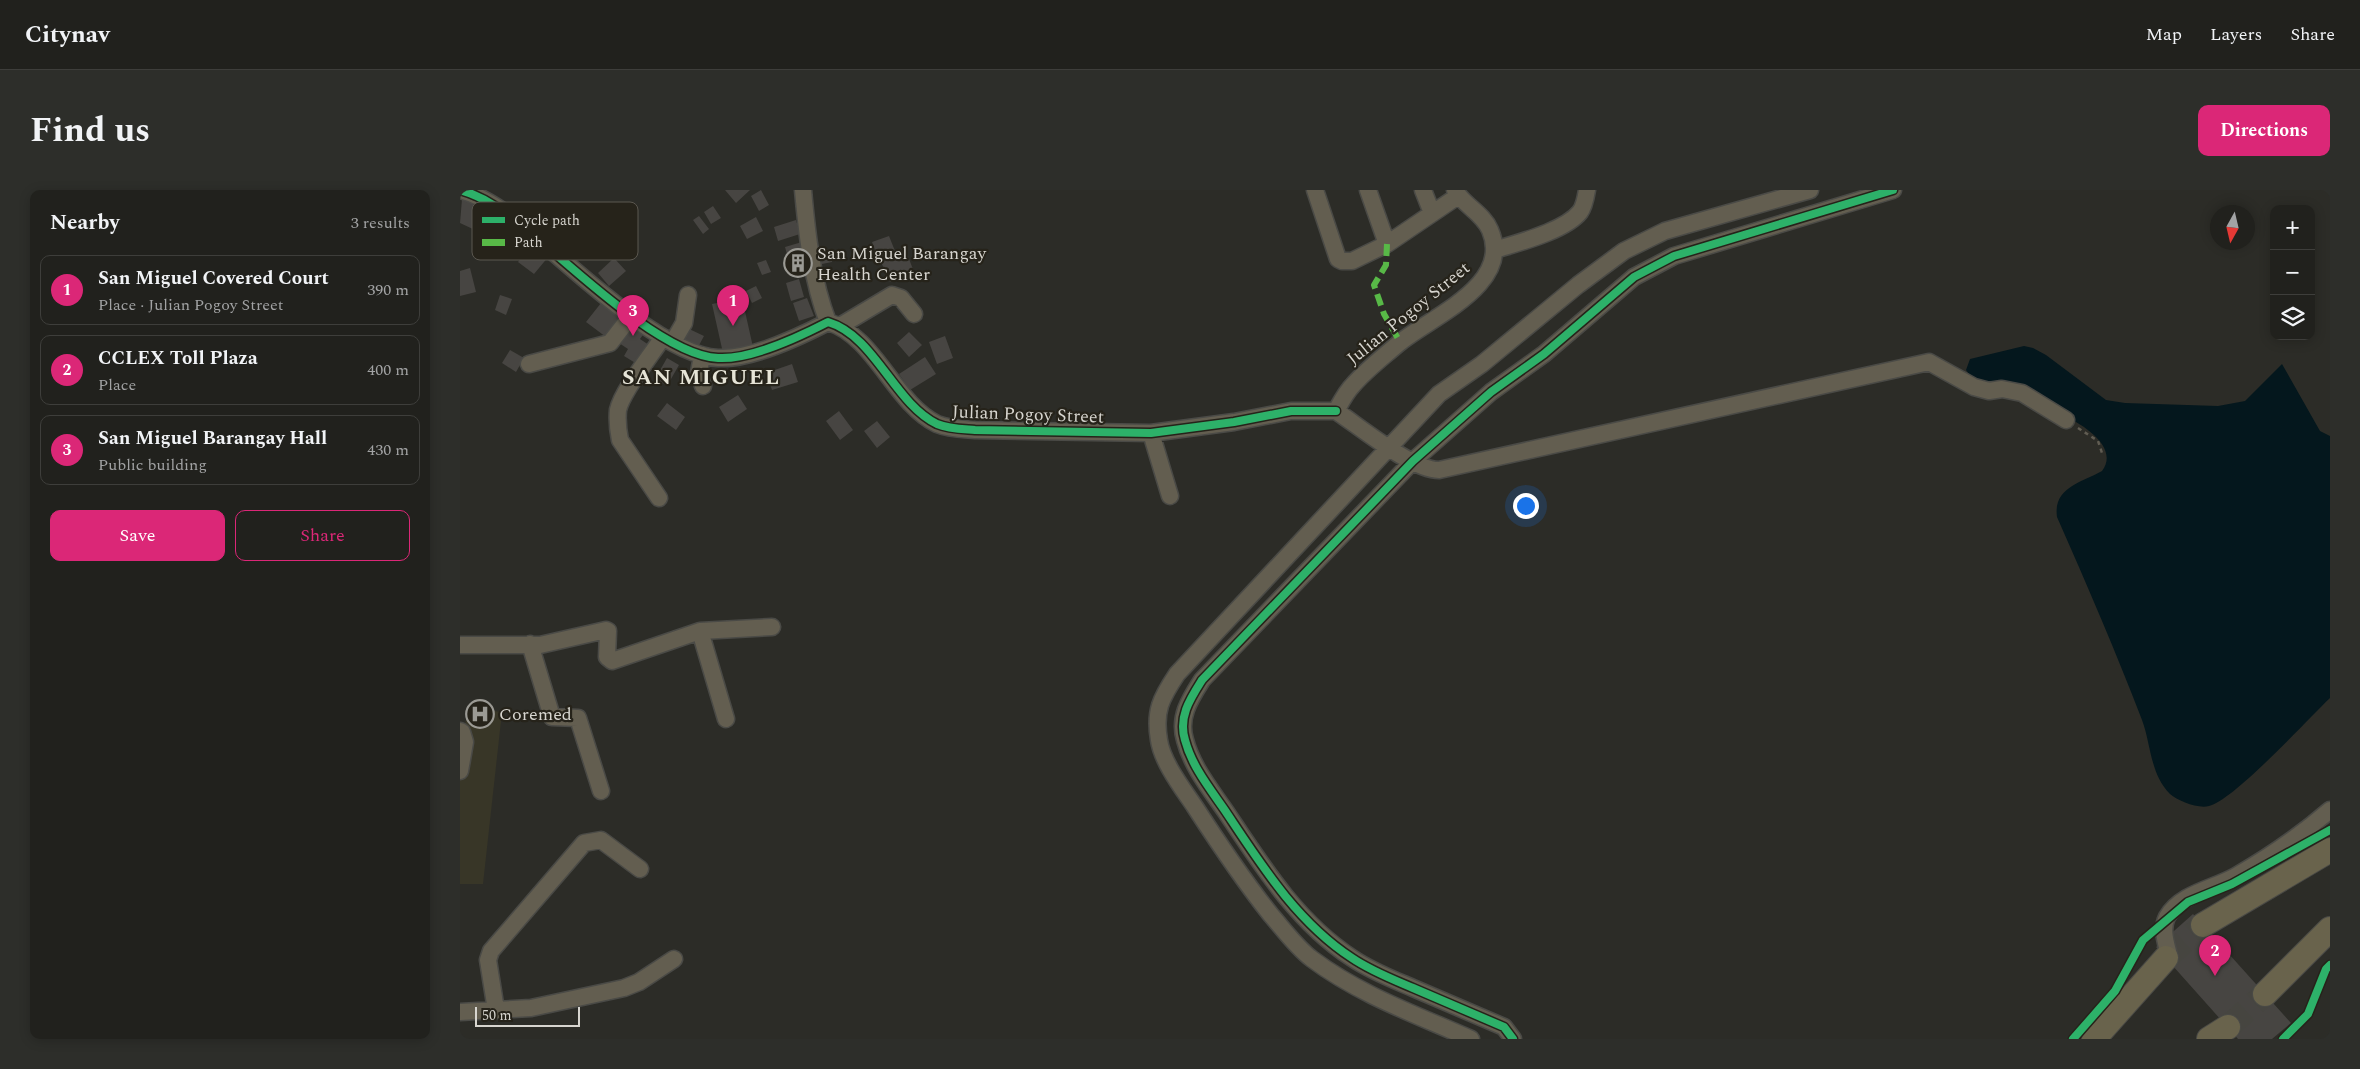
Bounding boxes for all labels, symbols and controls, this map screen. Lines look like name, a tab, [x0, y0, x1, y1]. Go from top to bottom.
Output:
text: Citynav	[25, 17, 110, 53]
text: Map	[2146, 21, 2182, 48]
text: Layers	[2210, 21, 2262, 48]
text: Share	[2290, 21, 2335, 48]
text: Find us	[30, 104, 150, 157]
button: Directions	[2198, 105, 2330, 156]
legend	[472, 202, 638, 260]
north arrow	[2210, 205, 2255, 250]
map controls	[2270, 205, 2315, 340]
button: +	[2270, 205, 2315, 250]
text: Nearby	[50, 207, 120, 239]
text: Cycle path	[514, 210, 580, 231]
text: 3 results	[351, 211, 410, 235]
text: Path	[514, 232, 543, 253]
place label: San Miguel Barangay Health Center	[817, 240, 988, 288]
building icon: San Miguel Barangay Health Center	[783, 248, 813, 278]
button: −	[2270, 250, 2315, 295]
street label: Julian Pogoy Street	[1341, 255, 1476, 372]
text: San Miguel Covered Court	[98, 264, 329, 293]
text: 1	[63, 278, 71, 302]
text: 390 m	[367, 278, 409, 302]
pin: 1	[717, 285, 749, 326]
text: Place · Julian Pogoy Street	[98, 293, 283, 317]
pin: 3	[617, 295, 649, 336]
button: layers	[2270, 295, 2315, 340]
text: CCLEX Toll Plaza	[98, 344, 258, 373]
text: 2	[63, 358, 71, 382]
text: 400 m	[367, 358, 409, 382]
district label: SAN MIGUEL	[622, 361, 780, 394]
text: Place	[98, 373, 136, 397]
street label: Julian Pogoy Street	[951, 398, 1105, 431]
text: San Miguel Barangay Hall	[98, 424, 327, 453]
text: 3	[63, 438, 71, 462]
text: 430 m	[367, 438, 409, 462]
text: Public building	[98, 453, 207, 477]
your location	[1513, 493, 1539, 519]
button: Save	[50, 510, 225, 561]
button: Share	[235, 510, 410, 561]
hospital icon: Coremed	[465, 699, 495, 729]
place label: Coremed	[499, 701, 572, 728]
pin: 2	[2199, 935, 2231, 976]
scale bar	[475, 1004, 580, 1027]
text: 50 m	[482, 1005, 512, 1026]

